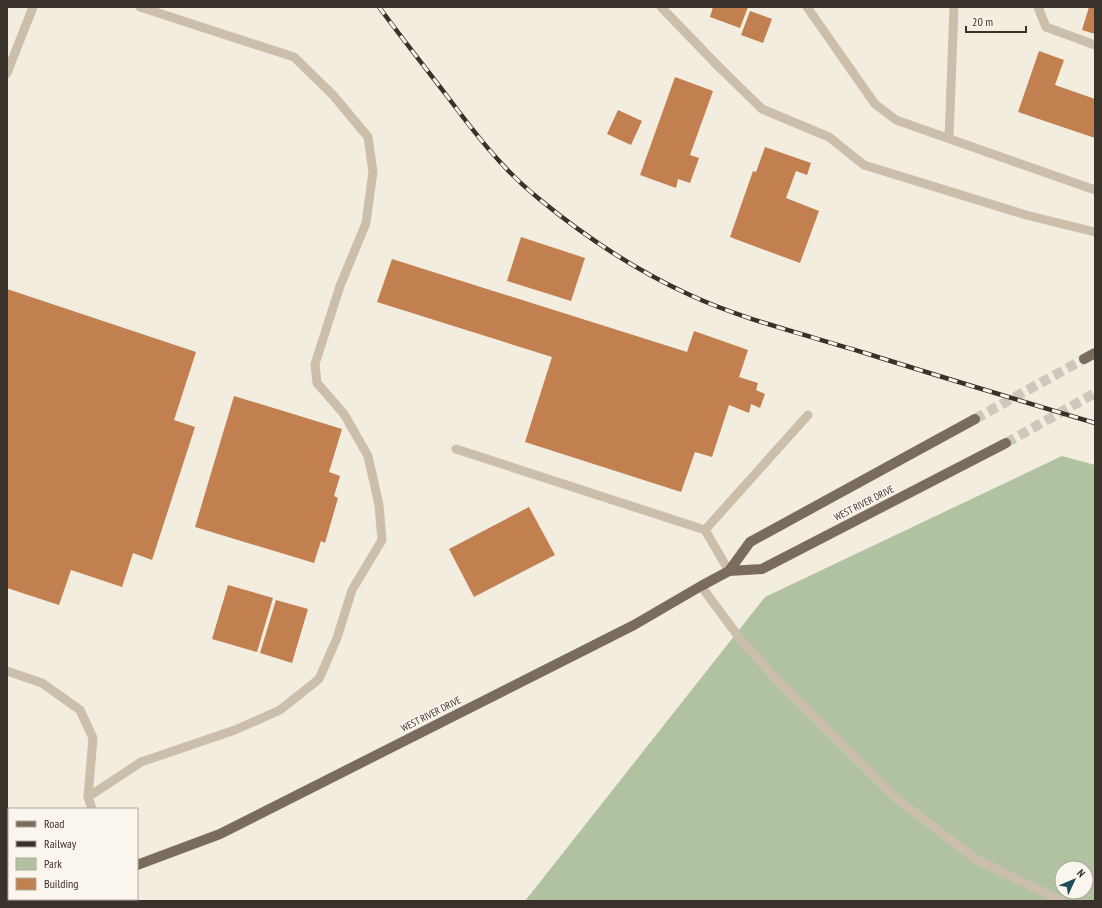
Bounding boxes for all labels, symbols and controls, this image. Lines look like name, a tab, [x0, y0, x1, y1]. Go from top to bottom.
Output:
scale bar	[966, 8, 1026, 34]
text: 20 m	[972, 14, 993, 29]
street label: WEST RIVER DRIVE	[832, 482, 896, 524]
street label: WEST RIVER DRIVE	[399, 693, 463, 735]
legend	[8, 808, 138, 900]
text: Road	[44, 816, 64, 831]
text: Railway	[44, 836, 77, 851]
text: Park	[44, 856, 62, 871]
north arrow	[1054, 860, 1094, 900]
text: N	[1074, 866, 1088, 880]
text: Building	[44, 876, 79, 891]

